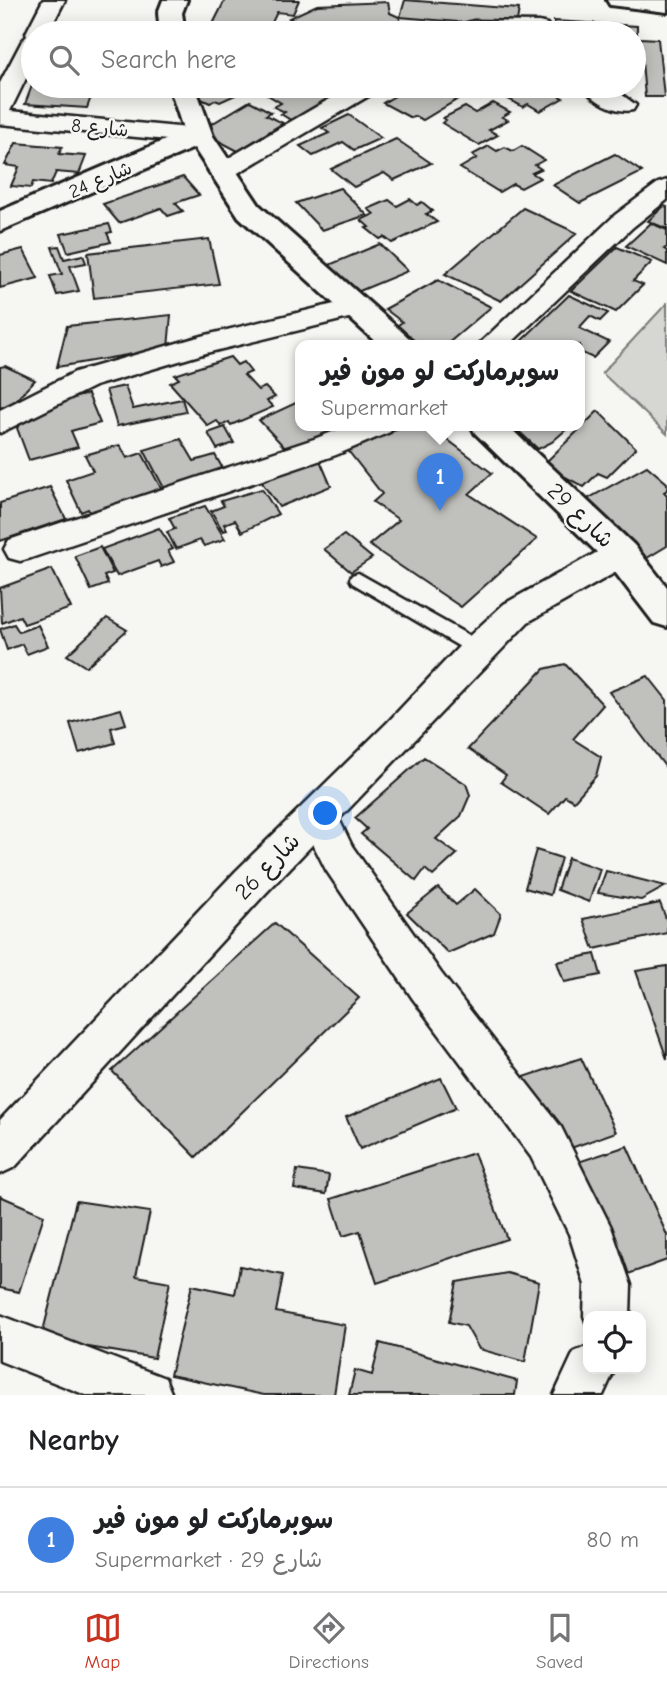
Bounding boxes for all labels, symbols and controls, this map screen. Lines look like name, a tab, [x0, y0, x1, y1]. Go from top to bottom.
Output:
search box	[21, 21, 646, 98]
icon: search	[45, 41, 83, 79]
text: Search here	[101, 45, 236, 75]
street label: شارع 8	[70, 115, 129, 143]
street label: شارع 24	[65, 157, 136, 205]
popup	[295, 340, 585, 431]
text: سوبرماركت لو مون فير	[321, 357, 559, 387]
text: Supermarket	[321, 394, 447, 421]
pin: 1	[417, 453, 463, 511]
street label: شارع 29	[540, 477, 619, 555]
your location	[308, 796, 342, 830]
street label: شارع 26	[229, 827, 307, 907]
map controls	[583, 1311, 646, 1374]
button: locate	[583, 1311, 646, 1374]
text: Nearby	[28, 1423, 119, 1458]
text: سوبرماركت لو مون فير	[95, 1505, 333, 1535]
text: 1	[46, 1526, 56, 1553]
text: 80 m	[586, 1526, 639, 1553]
text: Supermarket · شارع 29	[95, 1546, 322, 1573]
tab: Map	[84, 1609, 122, 1673]
tab: Directions	[289, 1609, 369, 1673]
tab: Saved	[536, 1609, 583, 1673]

